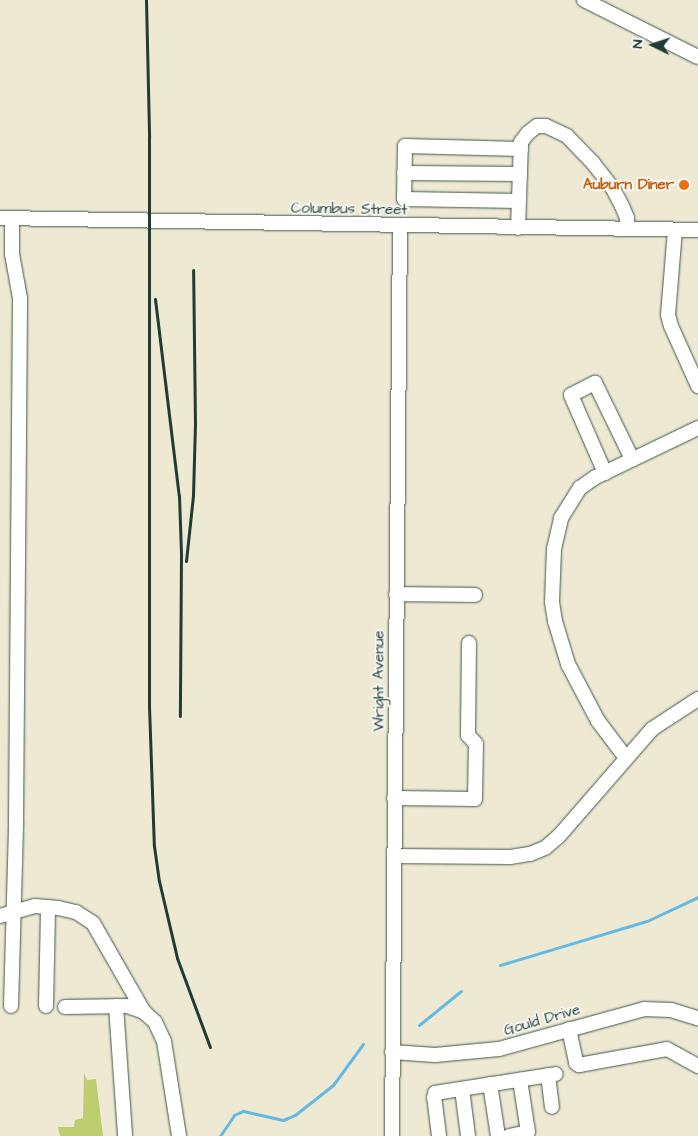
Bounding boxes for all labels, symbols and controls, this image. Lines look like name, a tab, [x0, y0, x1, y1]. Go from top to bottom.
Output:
north arrow	[628, 20, 678, 70]
text: N	[628, 39, 648, 49]
place label: Auburn Diner	[583, 176, 674, 194]
marker: Auburn Diner	[678, 179, 690, 191]
street label: Columbus Street	[291, 199, 407, 219]
street label: Wright Avenue	[370, 631, 388, 731]
street label: Gould Drive	[502, 1001, 582, 1039]

